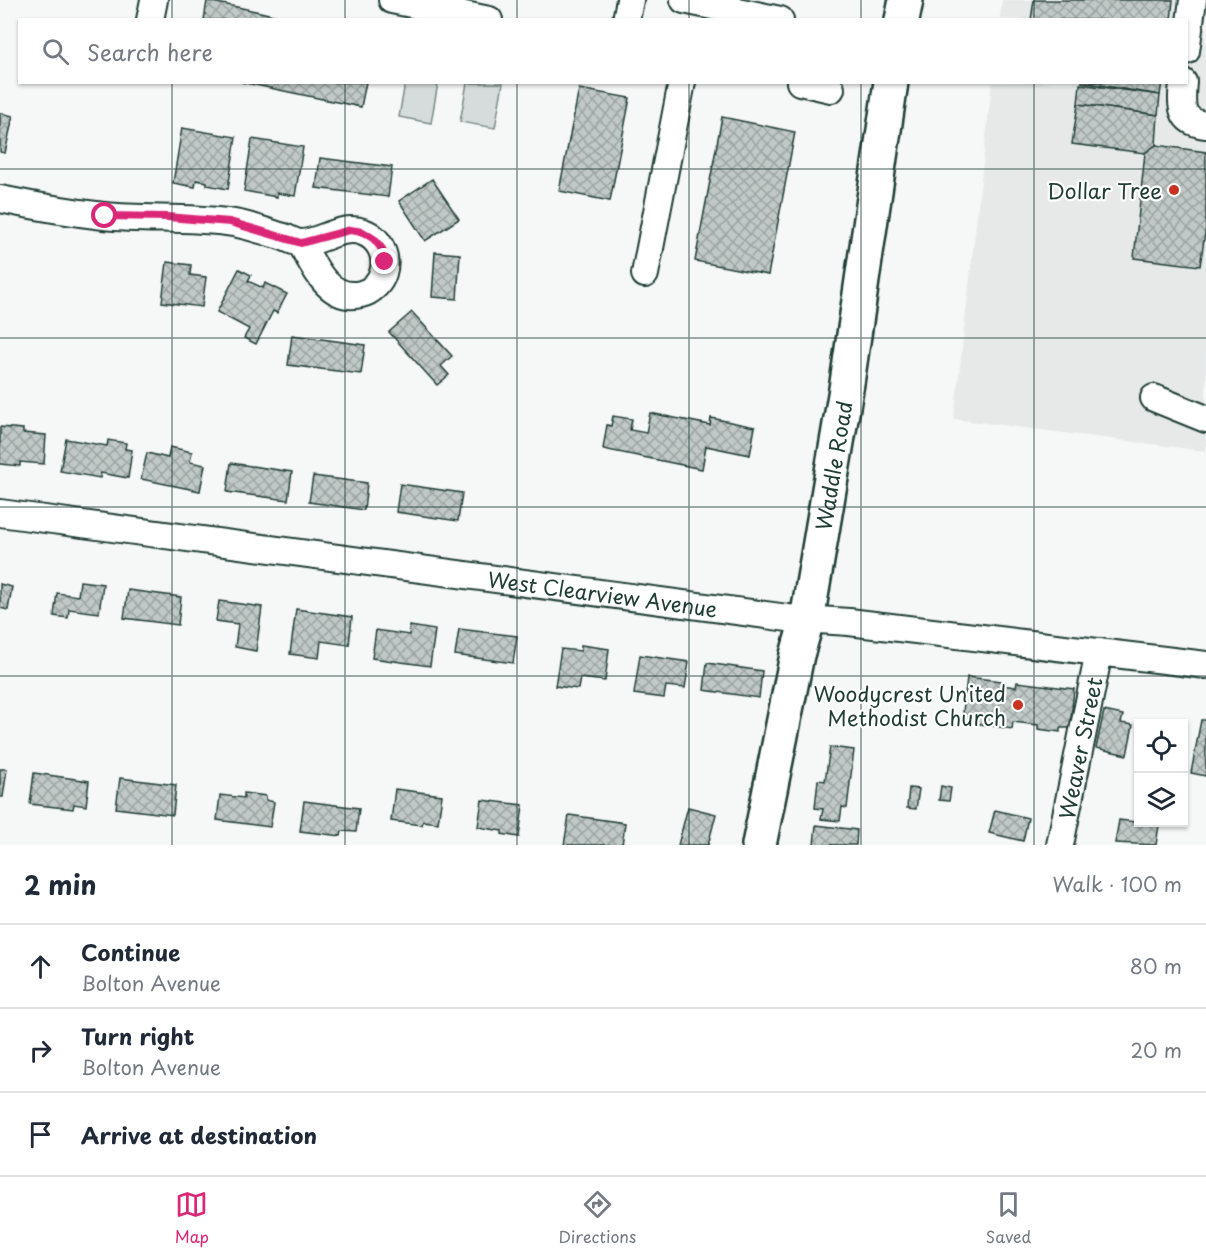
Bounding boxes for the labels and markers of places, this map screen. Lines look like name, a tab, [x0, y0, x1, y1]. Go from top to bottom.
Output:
place label: Dollar Tree	[1047, 174, 1162, 206]
marker: Dollar Tree	[1167, 183, 1181, 197]
place label: Woodycrest United Methodist Church	[814, 677, 1006, 733]
marker: Woodycrest United Methodist Church	[1011, 698, 1025, 712]

